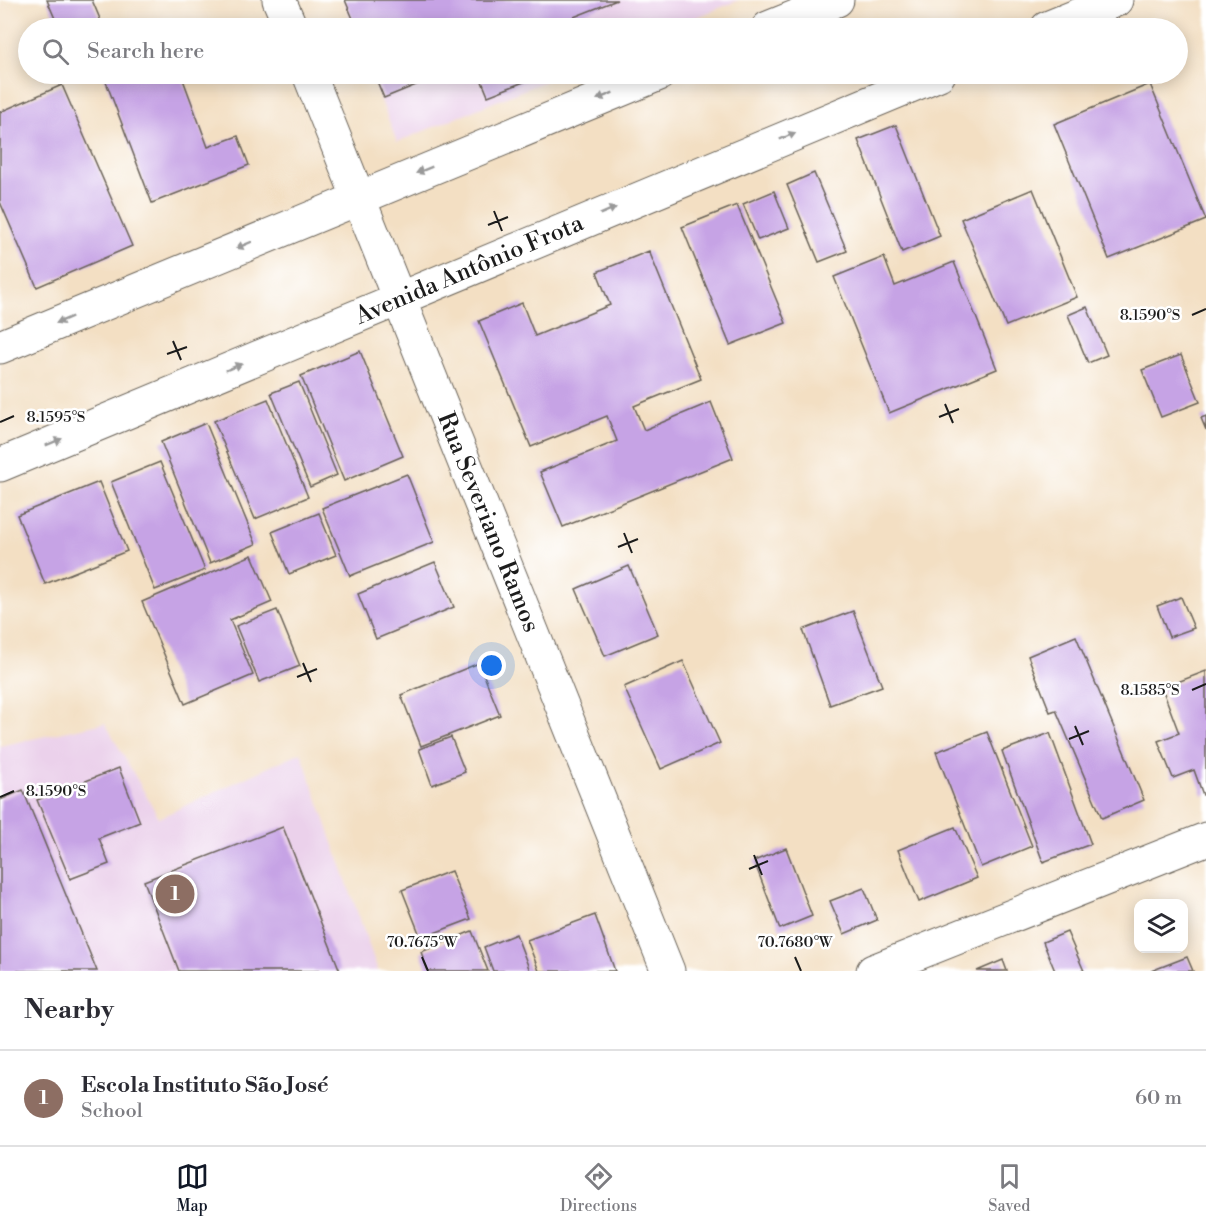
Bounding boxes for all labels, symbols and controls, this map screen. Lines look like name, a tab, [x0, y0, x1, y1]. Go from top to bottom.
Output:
search box	[18, 18, 1188, 84]
icon: search	[39, 35, 72, 68]
text: Search here	[87, 38, 204, 65]
one-way arrow	[595, 91, 613, 101]
one-way arrow	[779, 131, 797, 141]
one-way arrow	[415, 165, 433, 175]
one-way arrow	[599, 206, 617, 216]
street label: Avenida Antônio Frota	[350, 208, 589, 332]
one-way arrow	[235, 240, 253, 250]
text: 8.1590°S	[1120, 306, 1180, 325]
one-way arrow	[55, 315, 73, 325]
one-way arrow	[225, 362, 243, 372]
text: 8.1595°S	[27, 408, 85, 427]
street label: Rua Severiano Ramos	[430, 408, 546, 637]
one-way arrow	[45, 437, 63, 447]
your location	[477, 651, 506, 680]
text: 8.1585°S	[1120, 681, 1180, 700]
text: 8.1590°S	[26, 782, 86, 801]
pin: 1	[156, 872, 195, 916]
map controls	[1134, 899, 1188, 953]
button: layers	[1134, 899, 1188, 953]
text: 70.7675°W	[387, 933, 458, 952]
text: 70.7680°W	[758, 933, 833, 952]
text: Nearby	[24, 994, 114, 1026]
text: Escola Instituto São José	[81, 1072, 329, 1099]
text: 1	[39, 1086, 48, 1111]
text: 60 m	[1135, 1086, 1182, 1111]
text: School	[81, 1099, 143, 1124]
tab: Map	[176, 1160, 209, 1216]
tab: Directions	[560, 1160, 637, 1216]
tab: Saved	[988, 1160, 1030, 1216]

